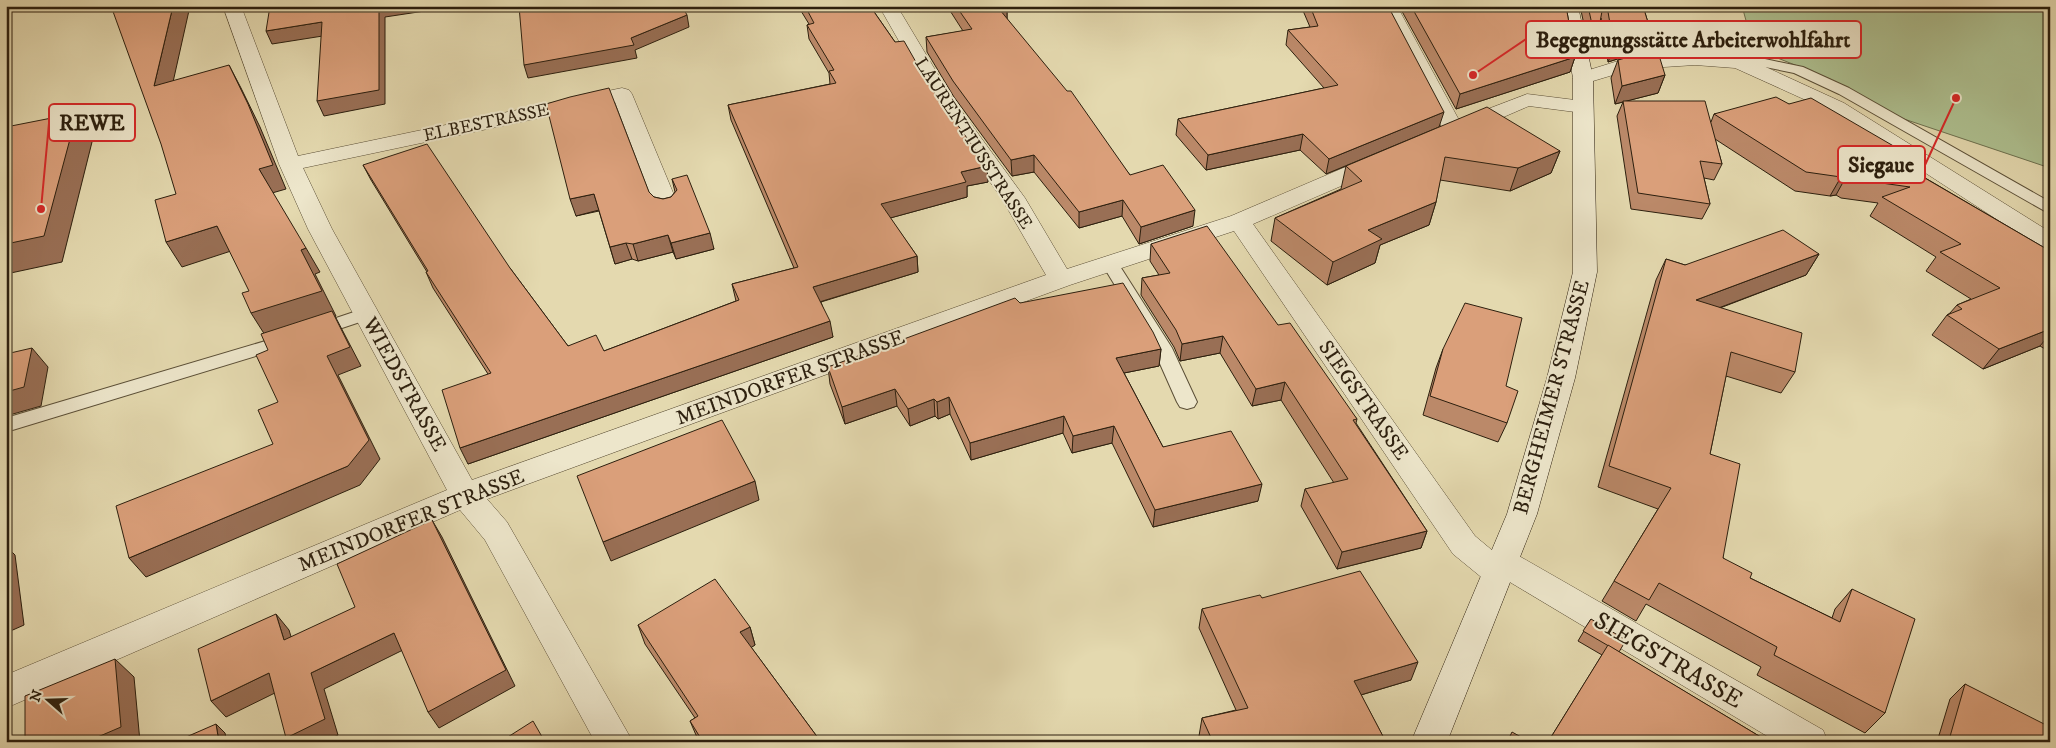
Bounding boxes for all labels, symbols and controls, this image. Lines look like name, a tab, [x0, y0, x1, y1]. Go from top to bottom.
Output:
callout: Begegnungsstätte Arbeiterwohlfahrt	[1526, 21, 1861, 58]
text: Begegnungsstätte Arbeiterwohlfahrt	[1536, 27, 1850, 54]
street label: LAURENTIUSSTRASSE	[909, 54, 1037, 234]
street label: ELBESTRASSE	[421, 99, 551, 147]
callout: REWE	[49, 104, 135, 141]
text: REWE	[59, 110, 125, 137]
callout: Siegaue	[1838, 146, 1925, 183]
text: Siegaue	[1848, 152, 1914, 179]
street label: BERGHEIMER STRASSE	[1508, 277, 1596, 517]
street label: WIEDSTRASSE	[356, 312, 452, 456]
street label: MEINDORFER STRASSE	[672, 324, 908, 431]
street label: SIEGSTRASSE	[1312, 336, 1414, 466]
street label: MEINDORFER STRASSE	[294, 464, 528, 578]
street label: SIEGSTRASSE	[1588, 605, 1748, 716]
north arrow	[22, 676, 72, 726]
text: N	[26, 687, 47, 704]

